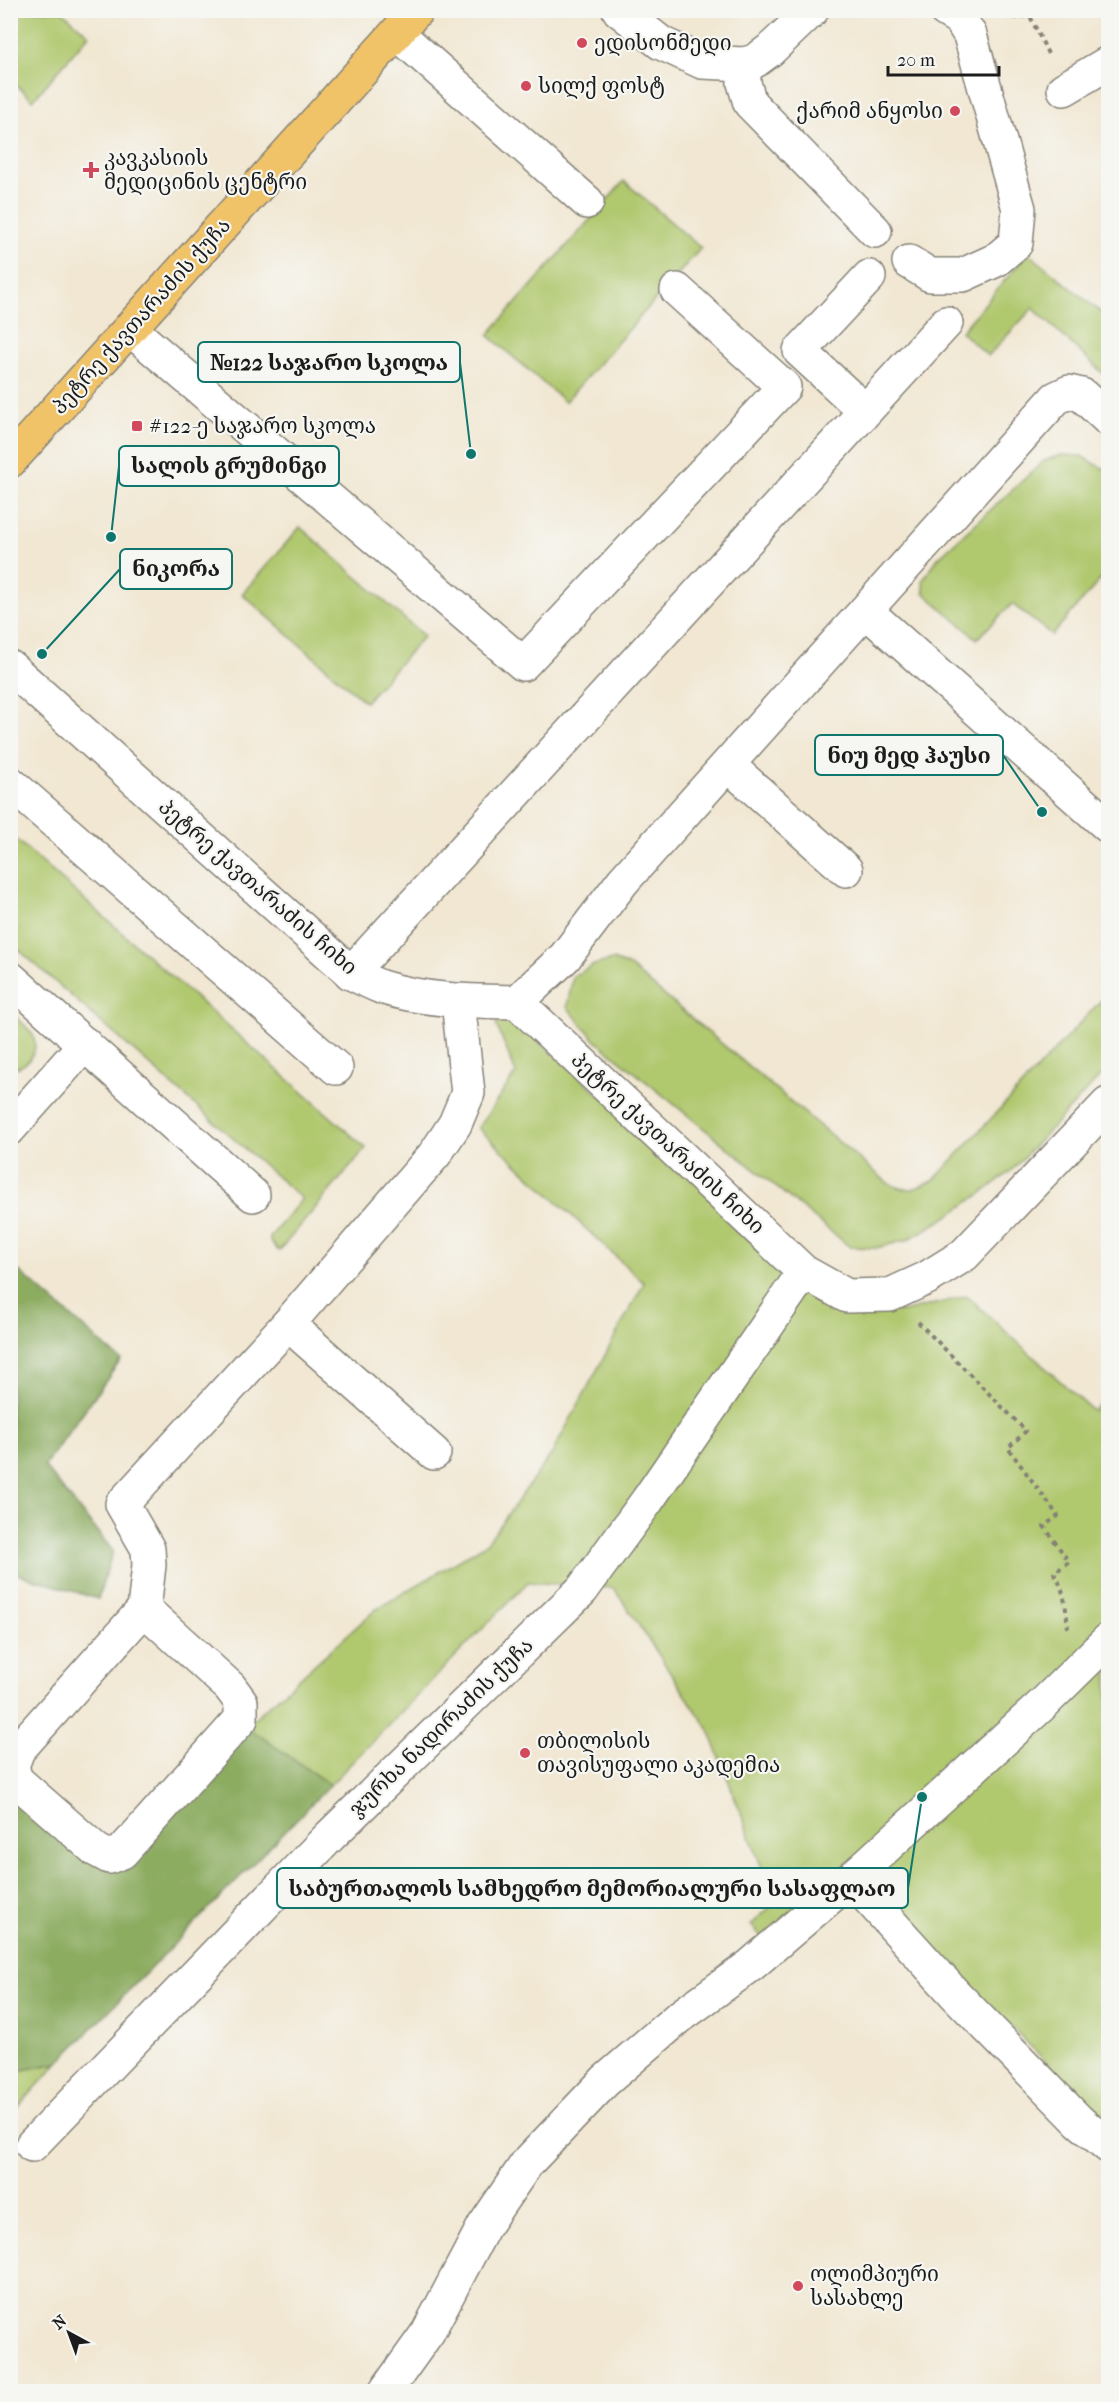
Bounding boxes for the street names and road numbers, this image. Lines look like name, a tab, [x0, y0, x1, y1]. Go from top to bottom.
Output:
street label: პეტრე ქავთარაძის ქუჩა	[47, 213, 236, 419]
street label: პეტრე ქავთარაძის ჩიხი	[153, 794, 362, 980]
street label: პეტრე ქავთარაძის ჩიხი	[566, 1047, 769, 1239]
street label: ჯურხა ნადირაძის ქუჩა	[344, 1633, 539, 1822]

